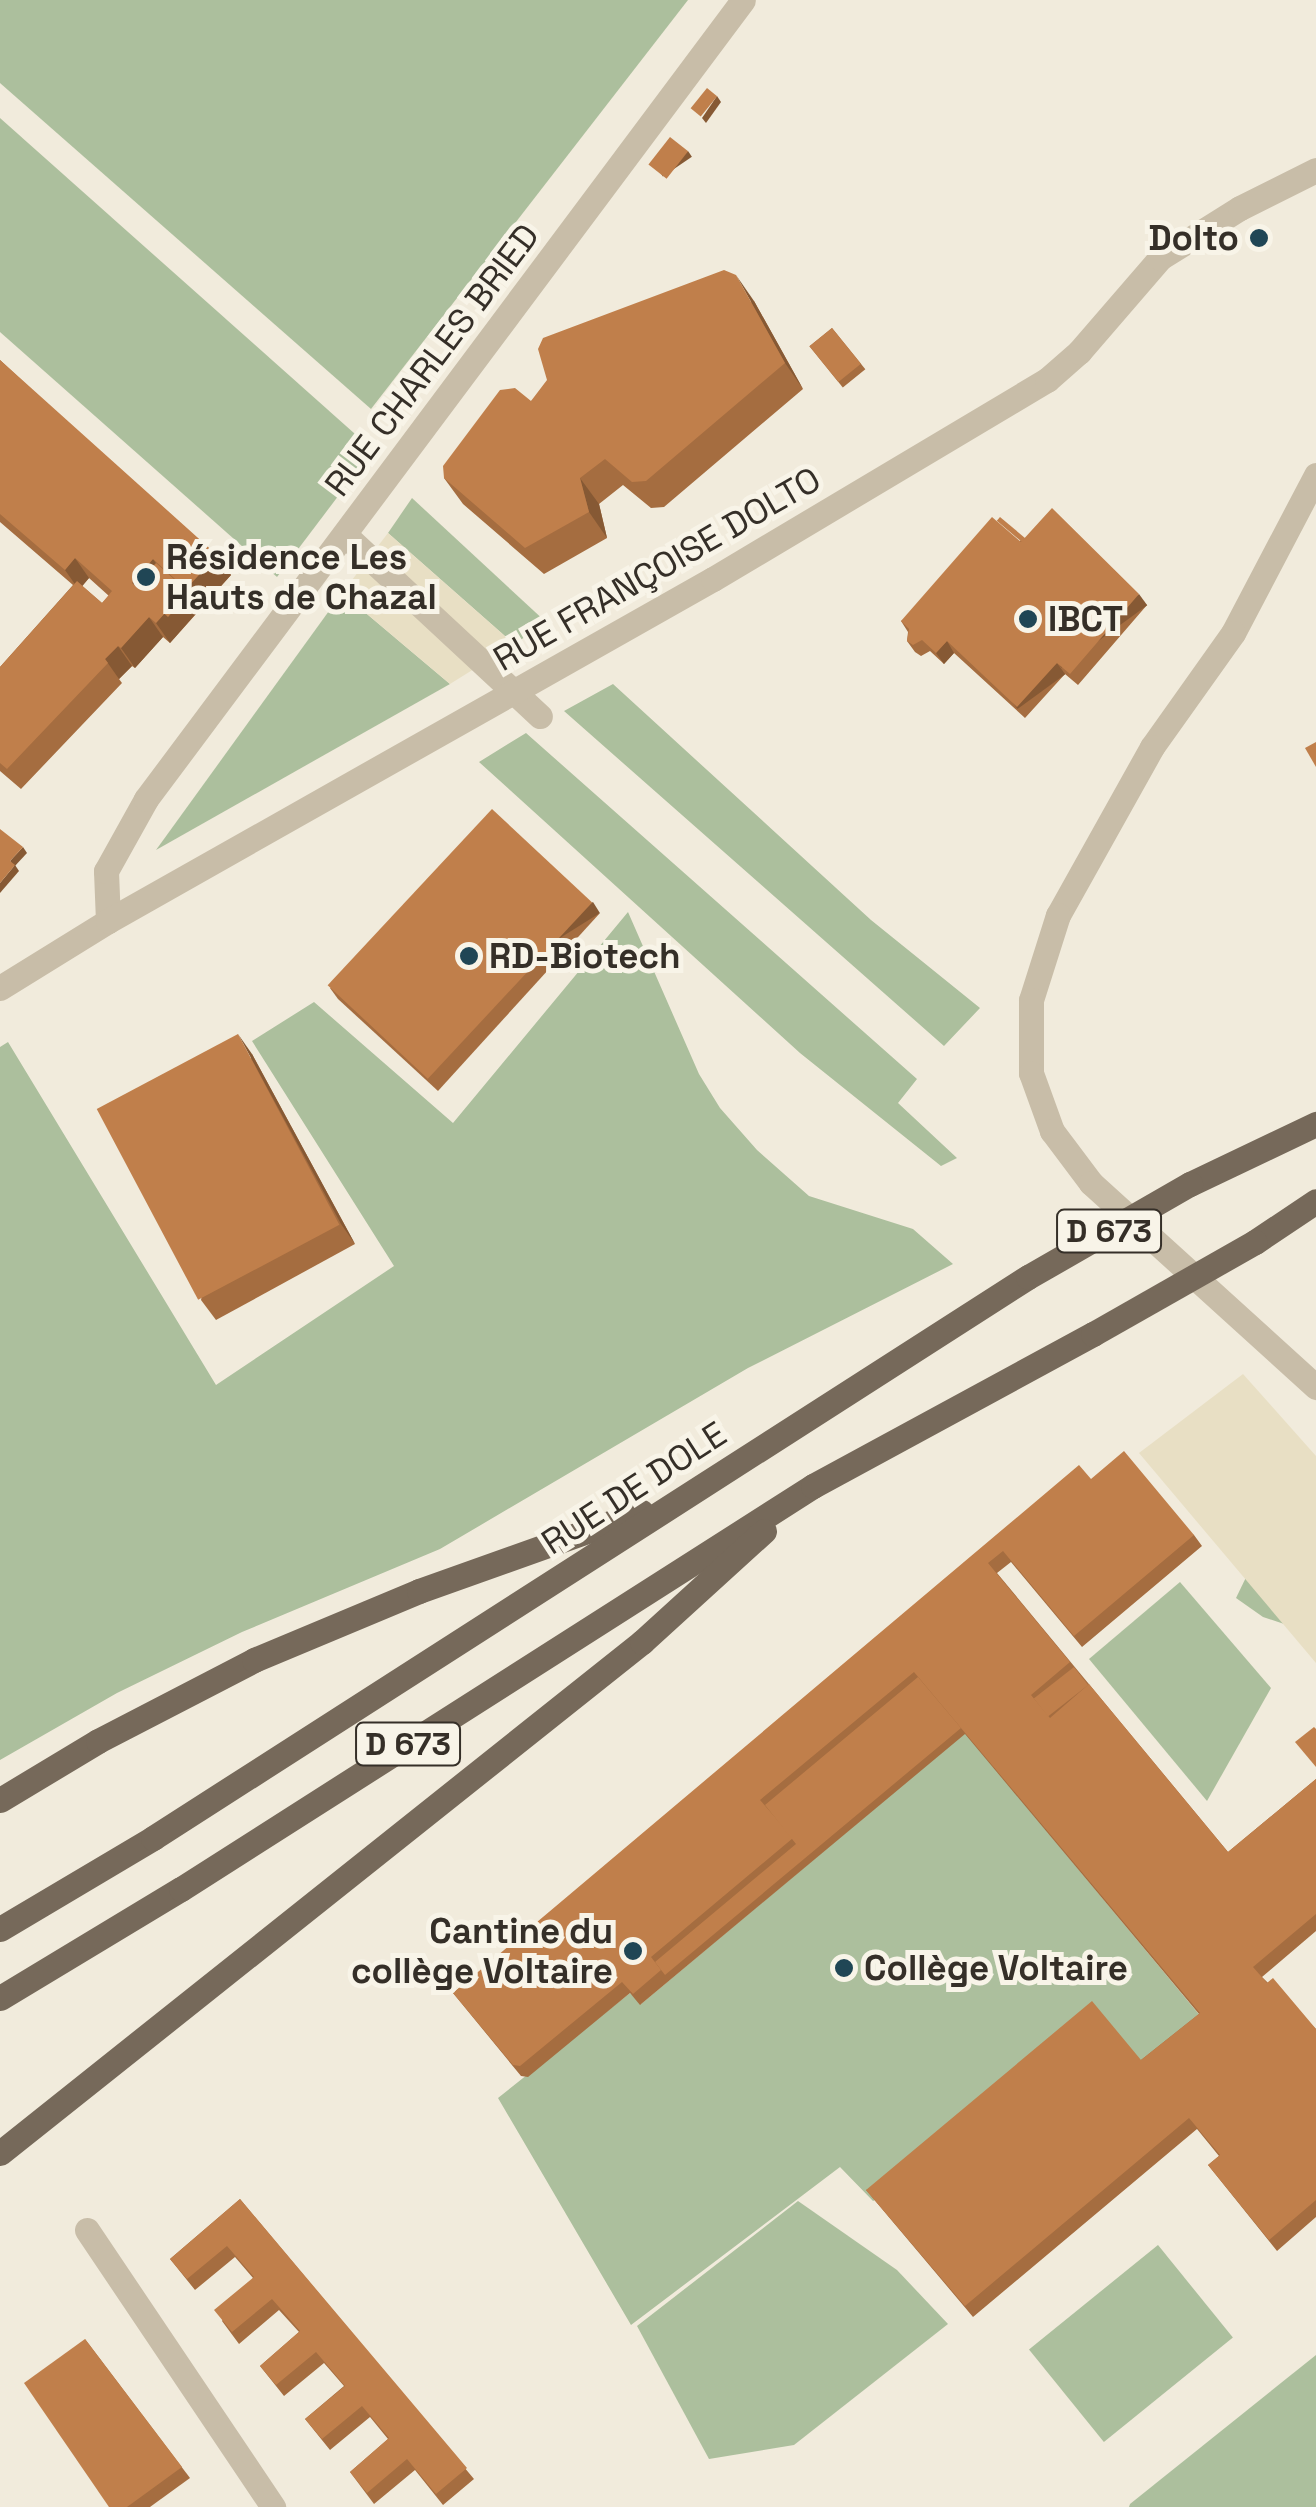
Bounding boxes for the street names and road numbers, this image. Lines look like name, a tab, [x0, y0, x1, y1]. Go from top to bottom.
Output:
street label: RUE CHARLES BRIED	[316, 216, 548, 504]
street label: RUE FRANÇOISE DOLTO	[486, 458, 828, 680]
road number: D 673	[1054, 1204, 1164, 1258]
street label: RUE DE DOLE	[534, 1413, 734, 1563]
road number: D 673	[353, 1717, 463, 1771]

